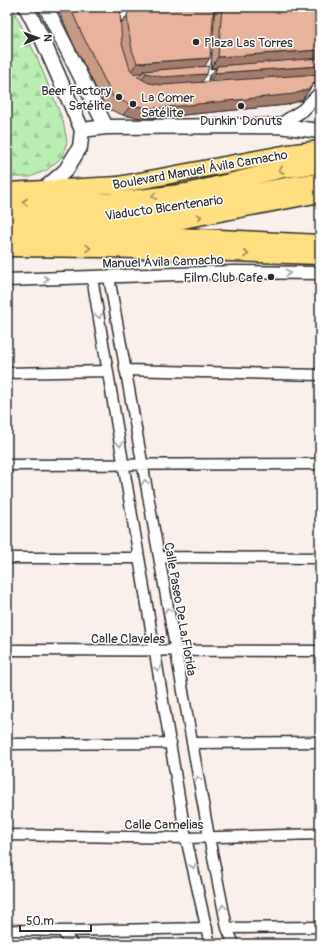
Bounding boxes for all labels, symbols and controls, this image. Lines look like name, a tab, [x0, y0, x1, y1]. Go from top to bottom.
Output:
north arrow	[18, 18, 58, 58]
text: N	[41, 34, 54, 42]
place label: Plaza Las Torres	[204, 35, 293, 51]
marker: Plaza Las Torres	[191, 37, 201, 47]
place label: Beer Factory Satélite	[41, 83, 112, 114]
place label: La Comer Satélite	[141, 90, 195, 121]
marker: Beer Factory Satélite	[114, 92, 124, 102]
marker: La Comer Satélite	[128, 99, 138, 109]
marker: Dunkin' Donuts	[236, 101, 246, 111]
place label: Dunkin' Donuts	[200, 113, 282, 129]
street label: Boulevard Manuel Ávila Camacho	[111, 147, 289, 193]
one-way arrow	[278, 165, 285, 174]
one-way arrow	[151, 191, 157, 200]
street label: Viaducto Bicentenario	[104, 192, 224, 224]
one-way arrow	[22, 198, 28, 206]
one-way arrow	[196, 213, 202, 222]
one-way arrow	[85, 244, 91, 253]
one-way arrow	[243, 249, 249, 258]
street label: Manuel Ávila Camacho	[102, 252, 224, 272]
one-way arrow	[285, 269, 291, 277]
place label: Film Club Cafe	[184, 270, 264, 286]
marker: Film Club Cafe	[266, 272, 276, 282]
one-way arrow	[43, 275, 49, 283]
one-way arrow	[94, 313, 103, 319]
one-way arrow	[116, 441, 124, 447]
one-way arrow	[141, 479, 150, 485]
street label: Calle Paseo De La Florida	[160, 541, 200, 677]
one-way arrow	[164, 607, 173, 613]
street label: Calle Claveles	[91, 631, 165, 647]
one-way arrow	[153, 666, 162, 672]
one-way arrow	[195, 776, 203, 783]
street label: Calle Camelias	[125, 817, 204, 833]
one-way arrow	[188, 863, 196, 869]
one-way arrow	[219, 904, 227, 910]
scale bar	[20, 907, 91, 933]
text: 50 m	[26, 914, 54, 929]

